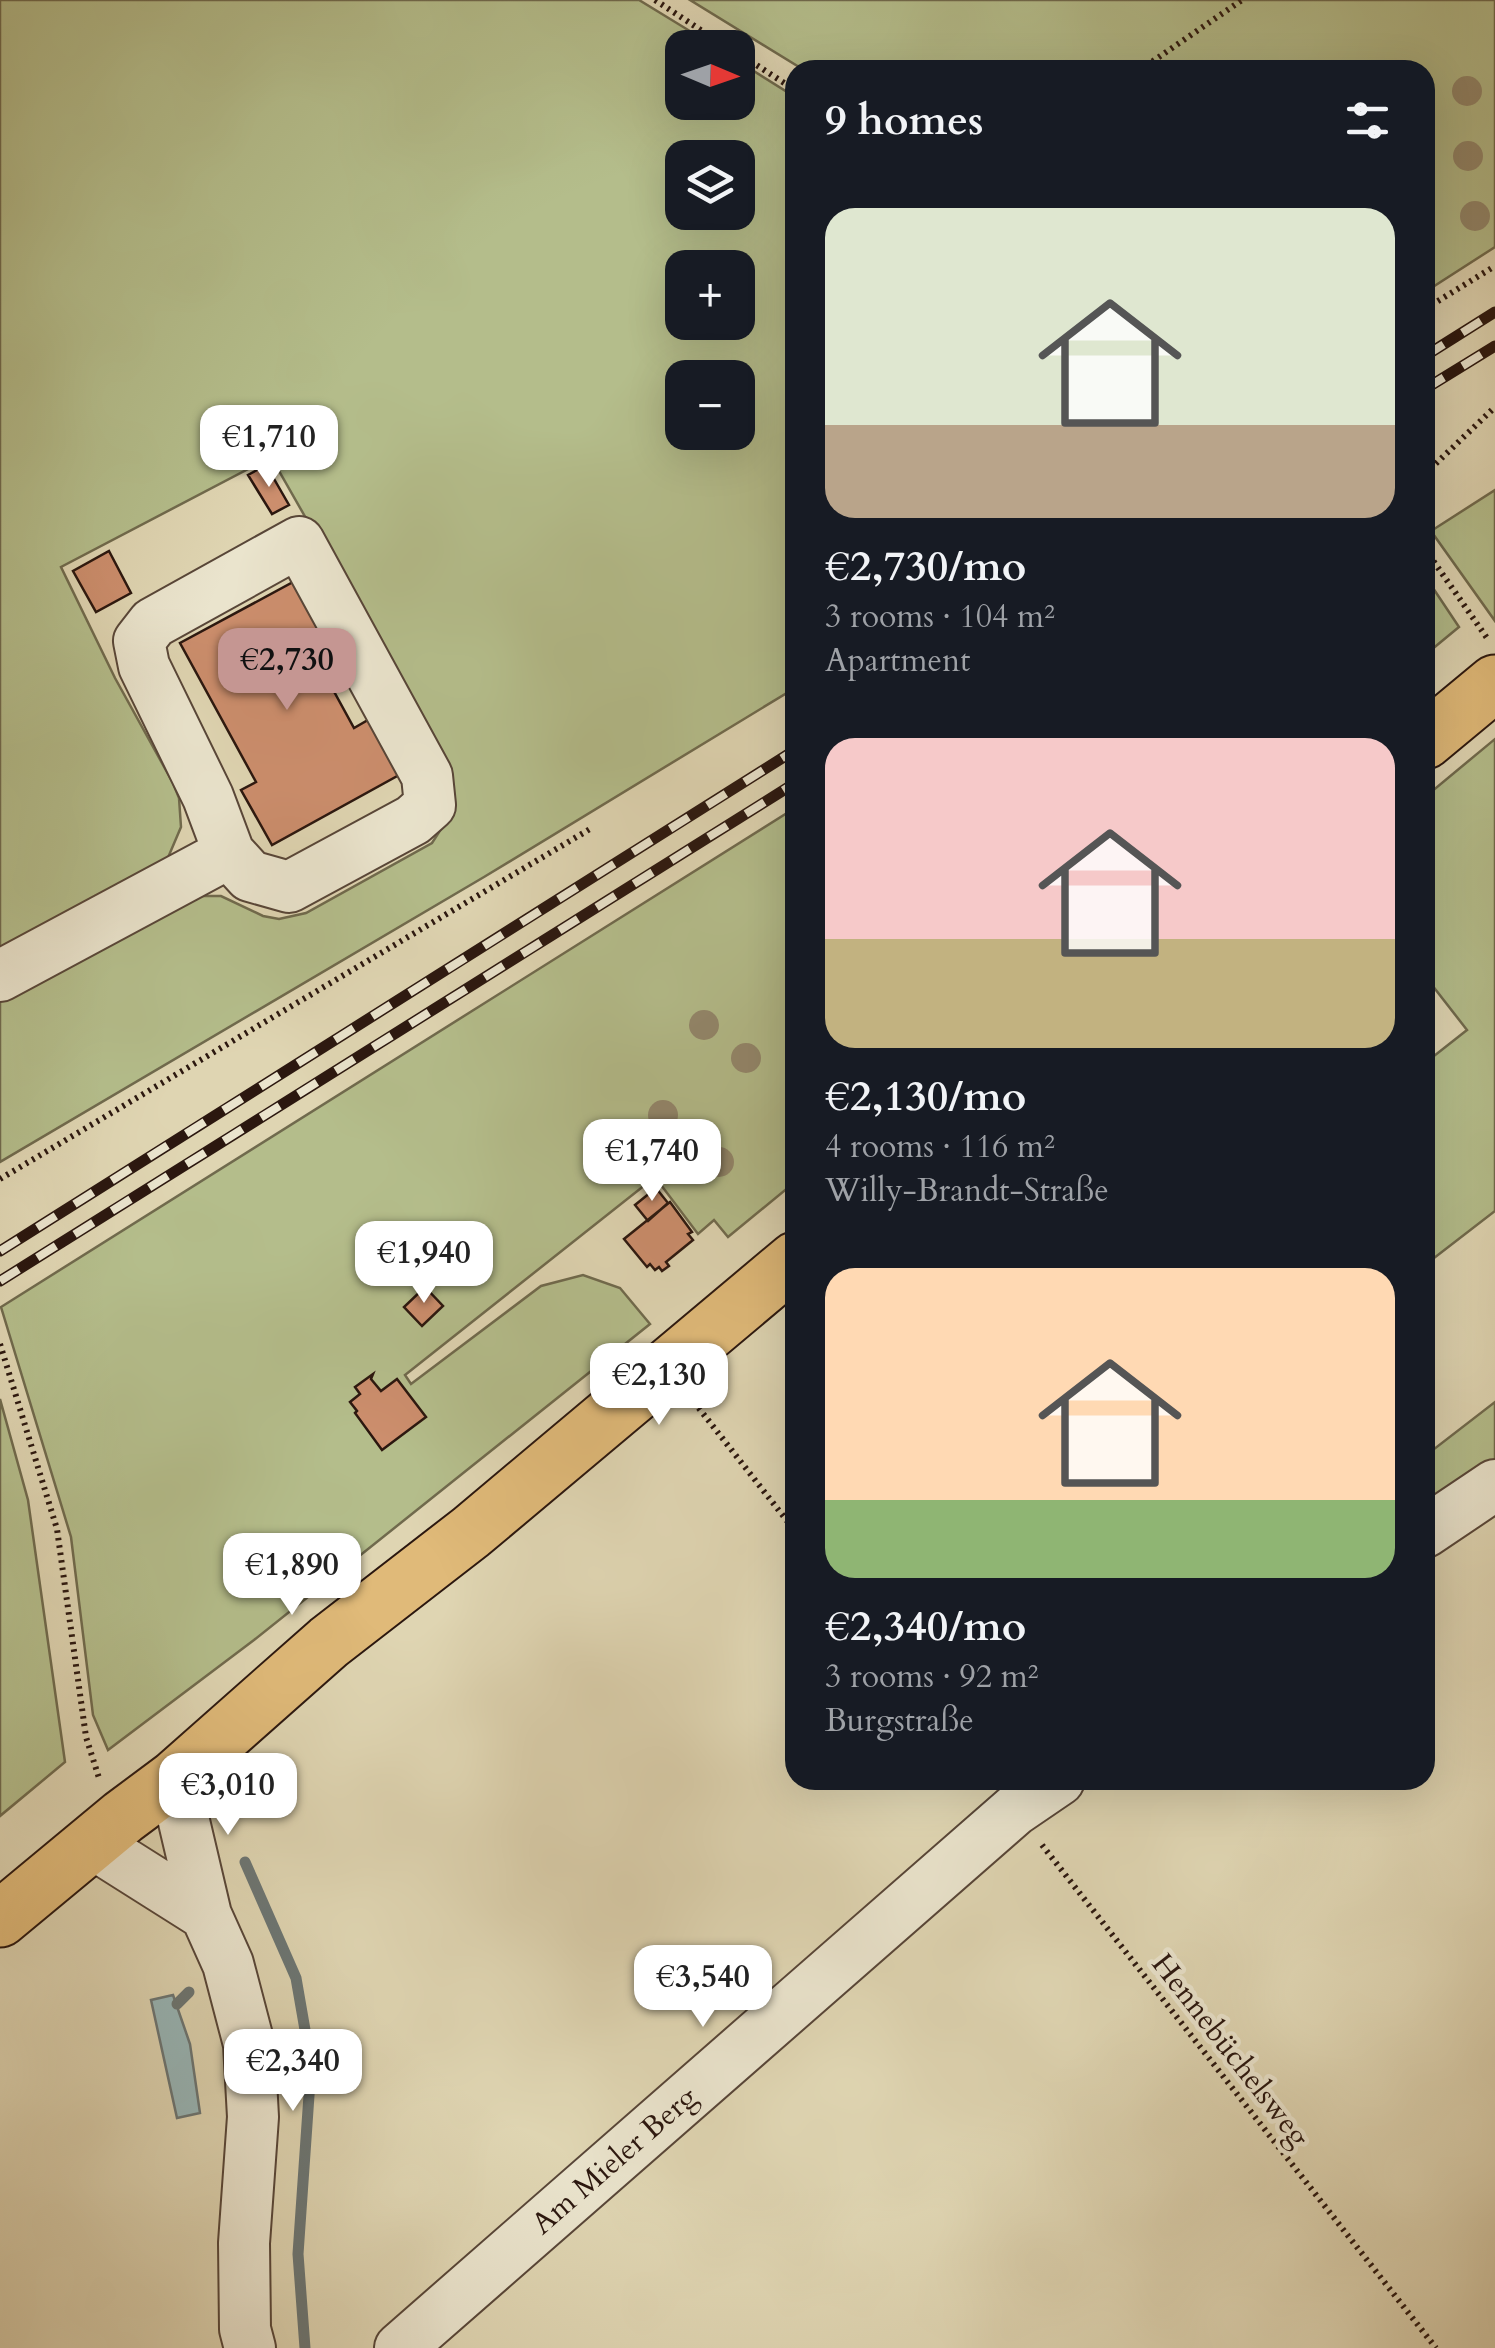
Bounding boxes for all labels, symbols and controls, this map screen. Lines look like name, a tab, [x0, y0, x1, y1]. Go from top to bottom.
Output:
north arrow	[665, 30, 755, 120]
map controls	[665, 30, 755, 450]
text: 9 homes	[825, 92, 983, 149]
icon: filters	[1340, 93, 1395, 148]
button: layers	[665, 140, 755, 230]
button: +	[665, 250, 755, 340]
icon: home	[1020, 273, 1200, 453]
button: −	[665, 360, 755, 450]
pin: €1,710	[188, 405, 350, 490]
text: €1,710	[222, 415, 316, 459]
text: €2,730/mo	[825, 538, 1026, 595]
text: 3 rooms · 104 m²	[825, 595, 1055, 639]
pin: €2,730	[206, 628, 368, 713]
text: €2,730	[240, 638, 334, 682]
text: Apartment	[825, 639, 970, 683]
icon: home	[1020, 803, 1200, 983]
text: €2,130/mo	[825, 1068, 1026, 1125]
pin: €1,740	[571, 1119, 733, 1204]
text: 4 rooms · 116 m²	[825, 1125, 1055, 1169]
text: €1,740	[605, 1129, 699, 1173]
text: Willy-Brandt-Straße	[825, 1169, 1109, 1213]
pin: €1,940	[343, 1221, 505, 1306]
text: €1,940	[377, 1231, 471, 1275]
icon: home	[1020, 1333, 1200, 1513]
pin: €2,130	[578, 1343, 740, 1428]
text: €2,130	[612, 1353, 706, 1397]
pin: €1,890	[211, 1533, 373, 1618]
text: €1,890	[245, 1543, 339, 1587]
text: €2,340/mo	[825, 1598, 1026, 1655]
text: 3 rooms · 92 m²	[825, 1655, 1038, 1699]
text: Burgstraße	[825, 1699, 974, 1743]
pin: €3,010	[147, 1753, 309, 1838]
text: €3,010	[181, 1763, 275, 1807]
pin: €3,540	[622, 1945, 784, 2030]
street label: Hennebüchelsweg	[1142, 1945, 1319, 2156]
text: €3,540	[656, 1955, 750, 1999]
pin: €2,340	[212, 2029, 374, 2114]
text: €2,340	[246, 2039, 340, 2083]
street label: Am Mieler Berg	[523, 2077, 706, 2244]

